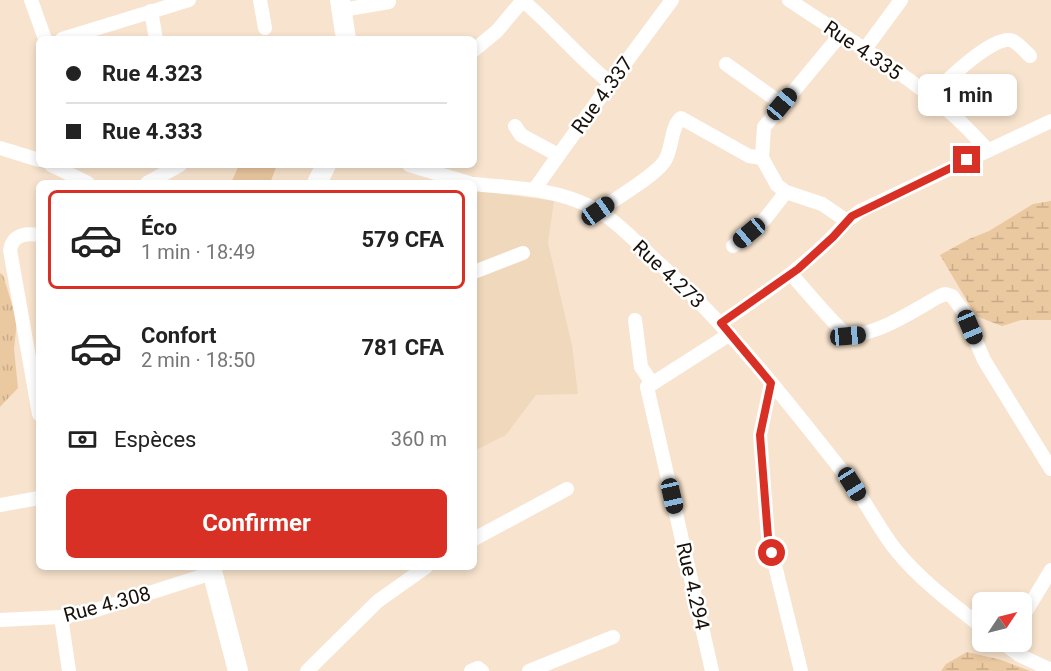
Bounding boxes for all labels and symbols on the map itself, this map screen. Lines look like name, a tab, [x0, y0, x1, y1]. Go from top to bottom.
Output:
street label: Rue 4.335	[819, 15, 907, 85]
street label: Rue 4.337	[566, 52, 638, 138]
callout: 1 min	[918, 73, 1016, 115]
car	[764, 84, 800, 124]
route end	[953, 146, 980, 173]
car	[578, 193, 618, 229]
car	[729, 215, 769, 251]
street label: Rue 4.273	[628, 235, 710, 313]
car	[955, 307, 985, 347]
car	[829, 325, 867, 347]
car	[835, 464, 869, 504]
car	[659, 476, 685, 516]
route start	[758, 539, 785, 566]
street label: Rue 4.294	[671, 540, 715, 632]
street label: Rue 4.308	[61, 581, 153, 627]
north arrow	[972, 592, 1032, 652]

